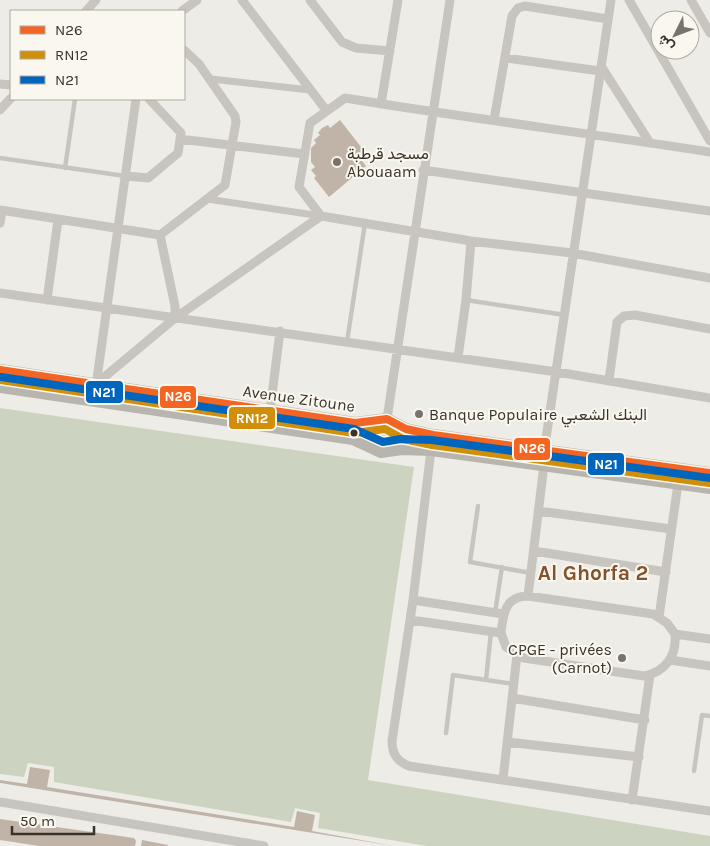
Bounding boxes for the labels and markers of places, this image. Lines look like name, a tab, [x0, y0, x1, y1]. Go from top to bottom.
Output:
place label: مسجد قرطبة Abouaam	[347, 144, 429, 181]
marker: مسجد قرطبة Abouaam	[331, 156, 343, 168]
place label: Banque Populaire البنك الشعبي	[429, 405, 647, 428]
marker: Banque Populaire البنك الشعبي	[413, 408, 425, 420]
unlabelled marker	[349, 428, 359, 438]
place label: CPGE - privées (Carnot)	[508, 640, 612, 677]
marker: CPGE - privées (Carnot)	[616, 652, 628, 664]

